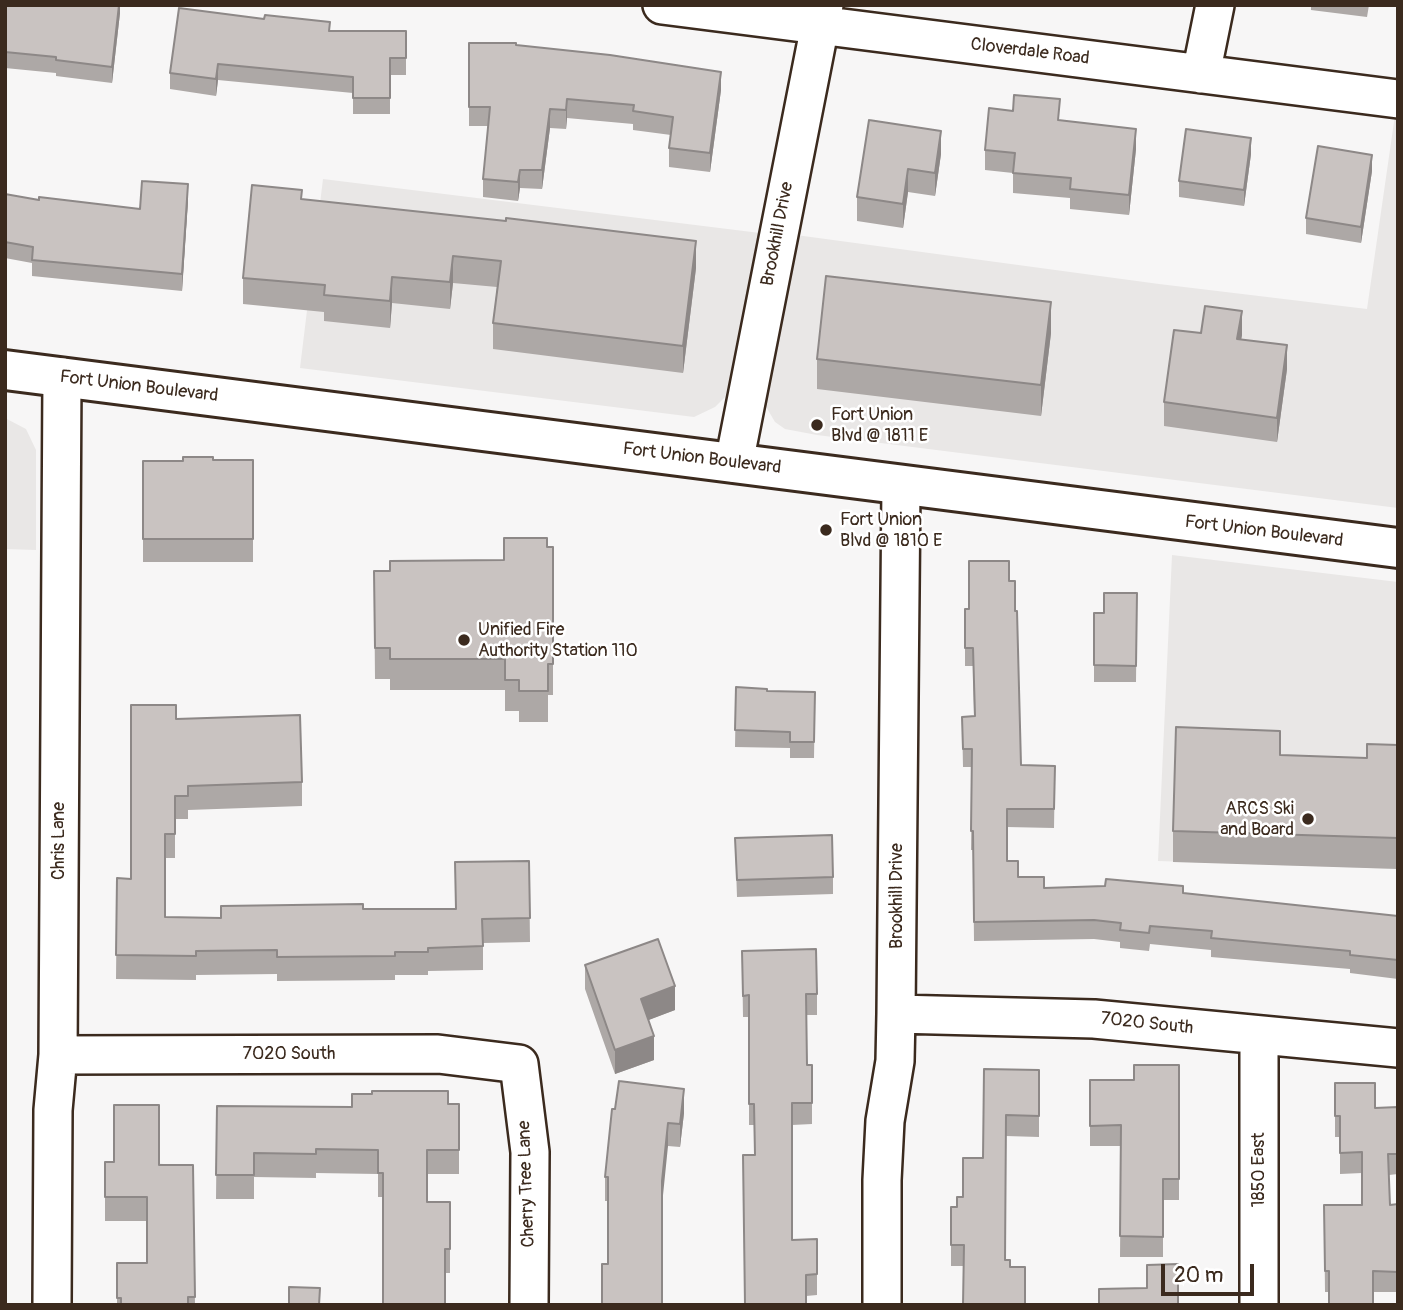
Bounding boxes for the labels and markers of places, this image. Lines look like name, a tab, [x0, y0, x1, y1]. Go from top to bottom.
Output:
place label: Fort Union Blvd @ 1811 E	[831, 404, 928, 446]
marker: Fort Union Blvd @ 1811 E	[809, 417, 825, 433]
place label: Fort Union Blvd @ 1810 E	[840, 509, 942, 552]
marker: Fort Union Blvd @ 1810 E	[818, 522, 834, 538]
place label: Unified Fire Authority Station 110	[478, 619, 638, 662]
marker: Unified Fire Authority Station 110	[456, 632, 472, 648]
place label: ARCS Ski and Board	[1220, 798, 1294, 840]
marker: ARCS Ski and Board	[1300, 811, 1316, 827]

